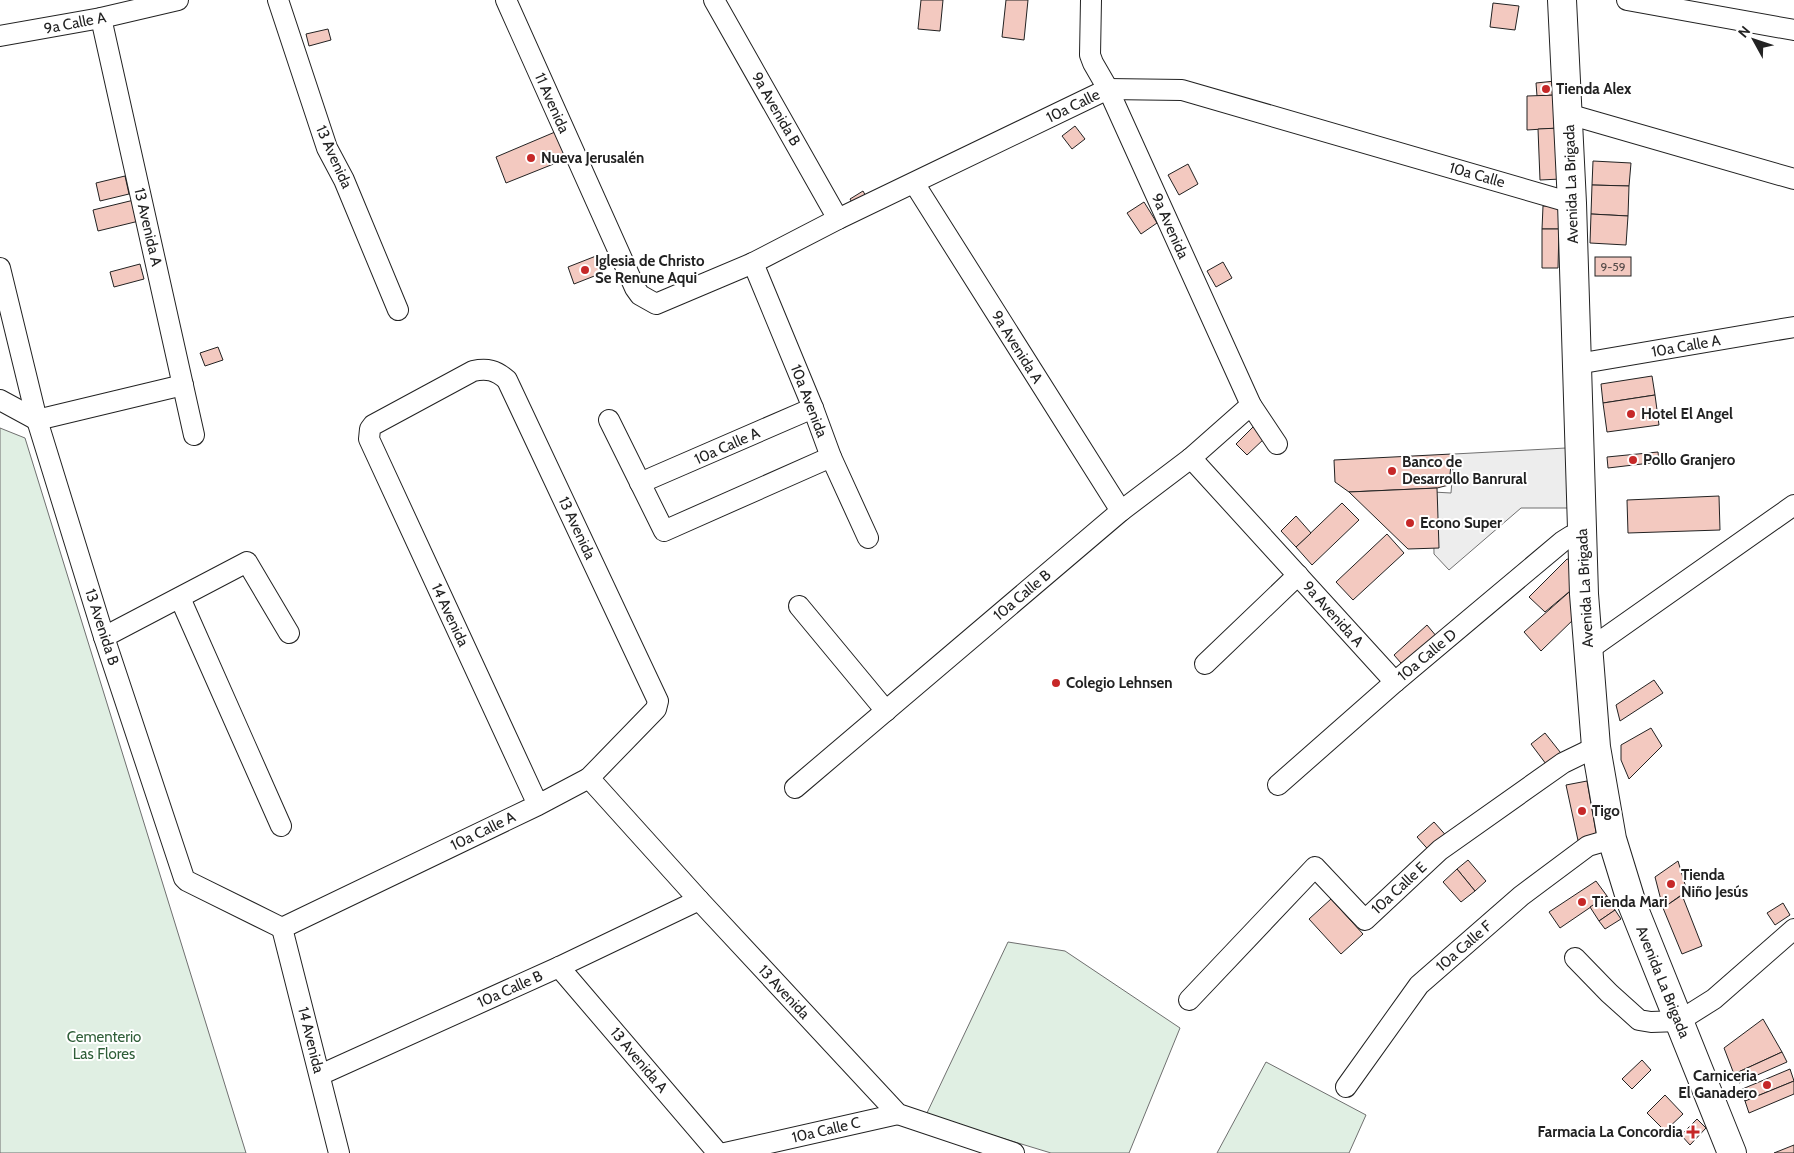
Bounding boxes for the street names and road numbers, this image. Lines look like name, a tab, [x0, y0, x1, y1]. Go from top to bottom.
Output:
street label: 9a Calle A	[42, 8, 108, 38]
street label: 9a Avenida B	[748, 69, 804, 149]
street label: 11 Avenida	[531, 70, 574, 137]
street label: 10a Calle	[1043, 85, 1103, 127]
street label: 13 Avenida	[312, 123, 356, 192]
street label: Avenida La Brigada	[1560, 123, 1582, 244]
street label: 10a Calle	[1447, 158, 1507, 192]
street label: 13 Avenida A	[130, 186, 166, 269]
street label: 9a Avenida	[1148, 190, 1193, 262]
street label: 9a Avenida A	[988, 307, 1047, 387]
street label: 10a Calle A	[1650, 331, 1723, 361]
street label: 10a Avenida	[787, 362, 831, 441]
street label: 10a Calle A	[692, 423, 763, 468]
street label: 13 Avenida	[555, 494, 600, 563]
street label: Avenida La Brigada	[1573, 527, 1597, 648]
street label: 10a Calle B	[990, 566, 1054, 624]
street label: 9a Avenida A	[1299, 577, 1368, 651]
street label: 14 Avenida	[428, 581, 473, 650]
street label: 13 Avenida B	[81, 586, 123, 668]
street label: 10a Calle D	[1394, 625, 1460, 685]
street label: 10a Calle A	[448, 807, 519, 854]
street label: 10a Calle E	[1368, 858, 1430, 918]
street label: 10a Calle F	[1432, 917, 1496, 975]
street label: Avenida La Brigada	[1632, 923, 1694, 1041]
street label: 13 Avenida	[755, 961, 814, 1023]
street label: 10a Calle B	[475, 967, 545, 1011]
street label: 14 Avenida	[294, 1005, 328, 1076]
street label: 13 Avenida A	[606, 1024, 672, 1097]
street label: 10a Calle C	[790, 1113, 862, 1147]

